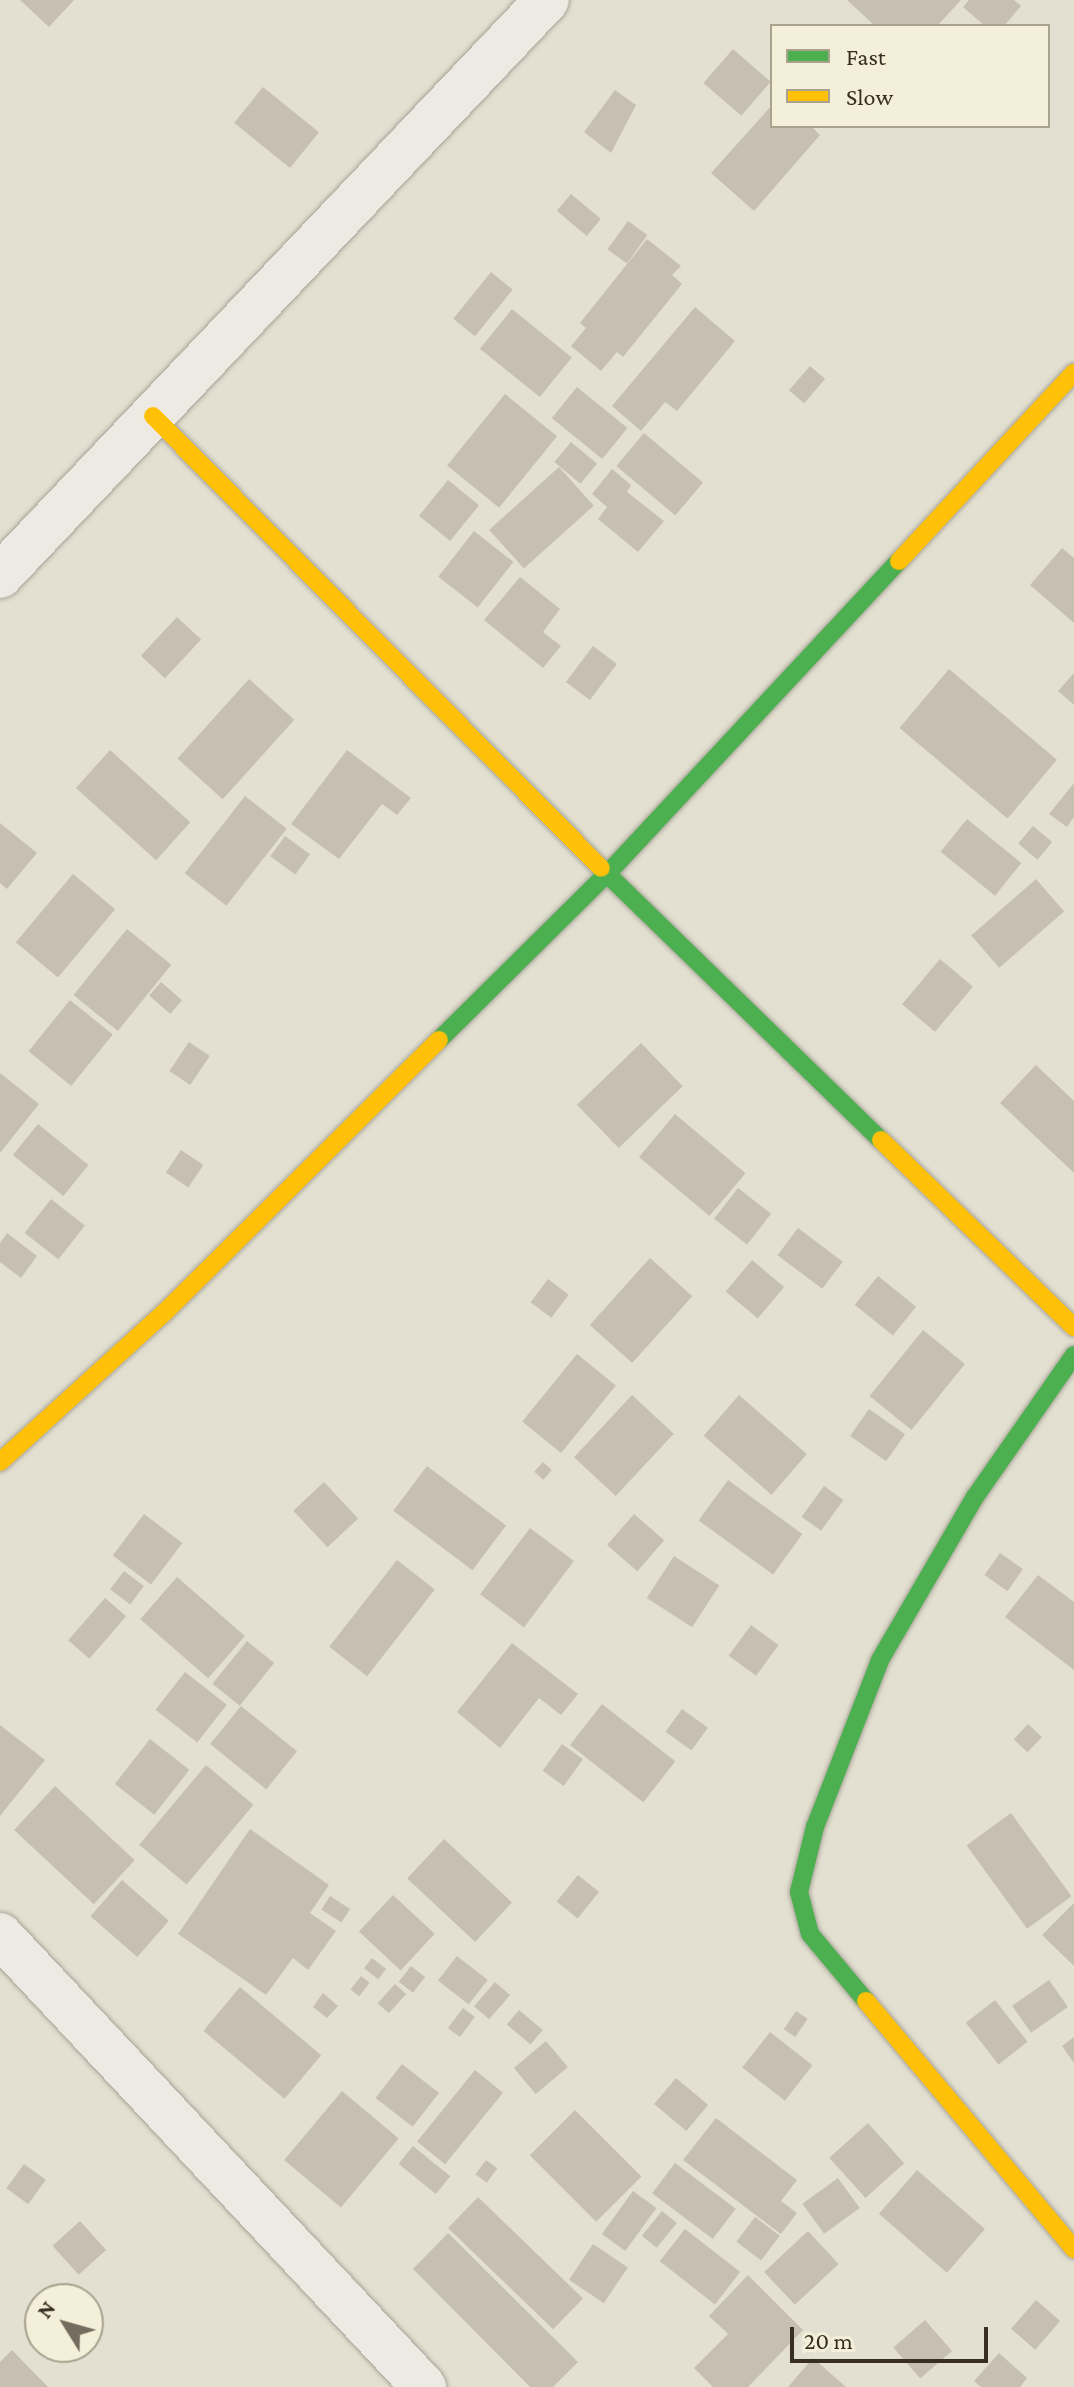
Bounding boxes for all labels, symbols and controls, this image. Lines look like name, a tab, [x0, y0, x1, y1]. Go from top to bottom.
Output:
legend	[770, 24, 1050, 128]
text: Fast	[846, 43, 886, 70]
text: Slow	[846, 83, 893, 110]
north arrow	[24, 2283, 104, 2363]
text: N	[32, 2296, 61, 2323]
scale bar	[794, 2311, 992, 2361]
text: 20 m	[804, 2327, 853, 2354]

